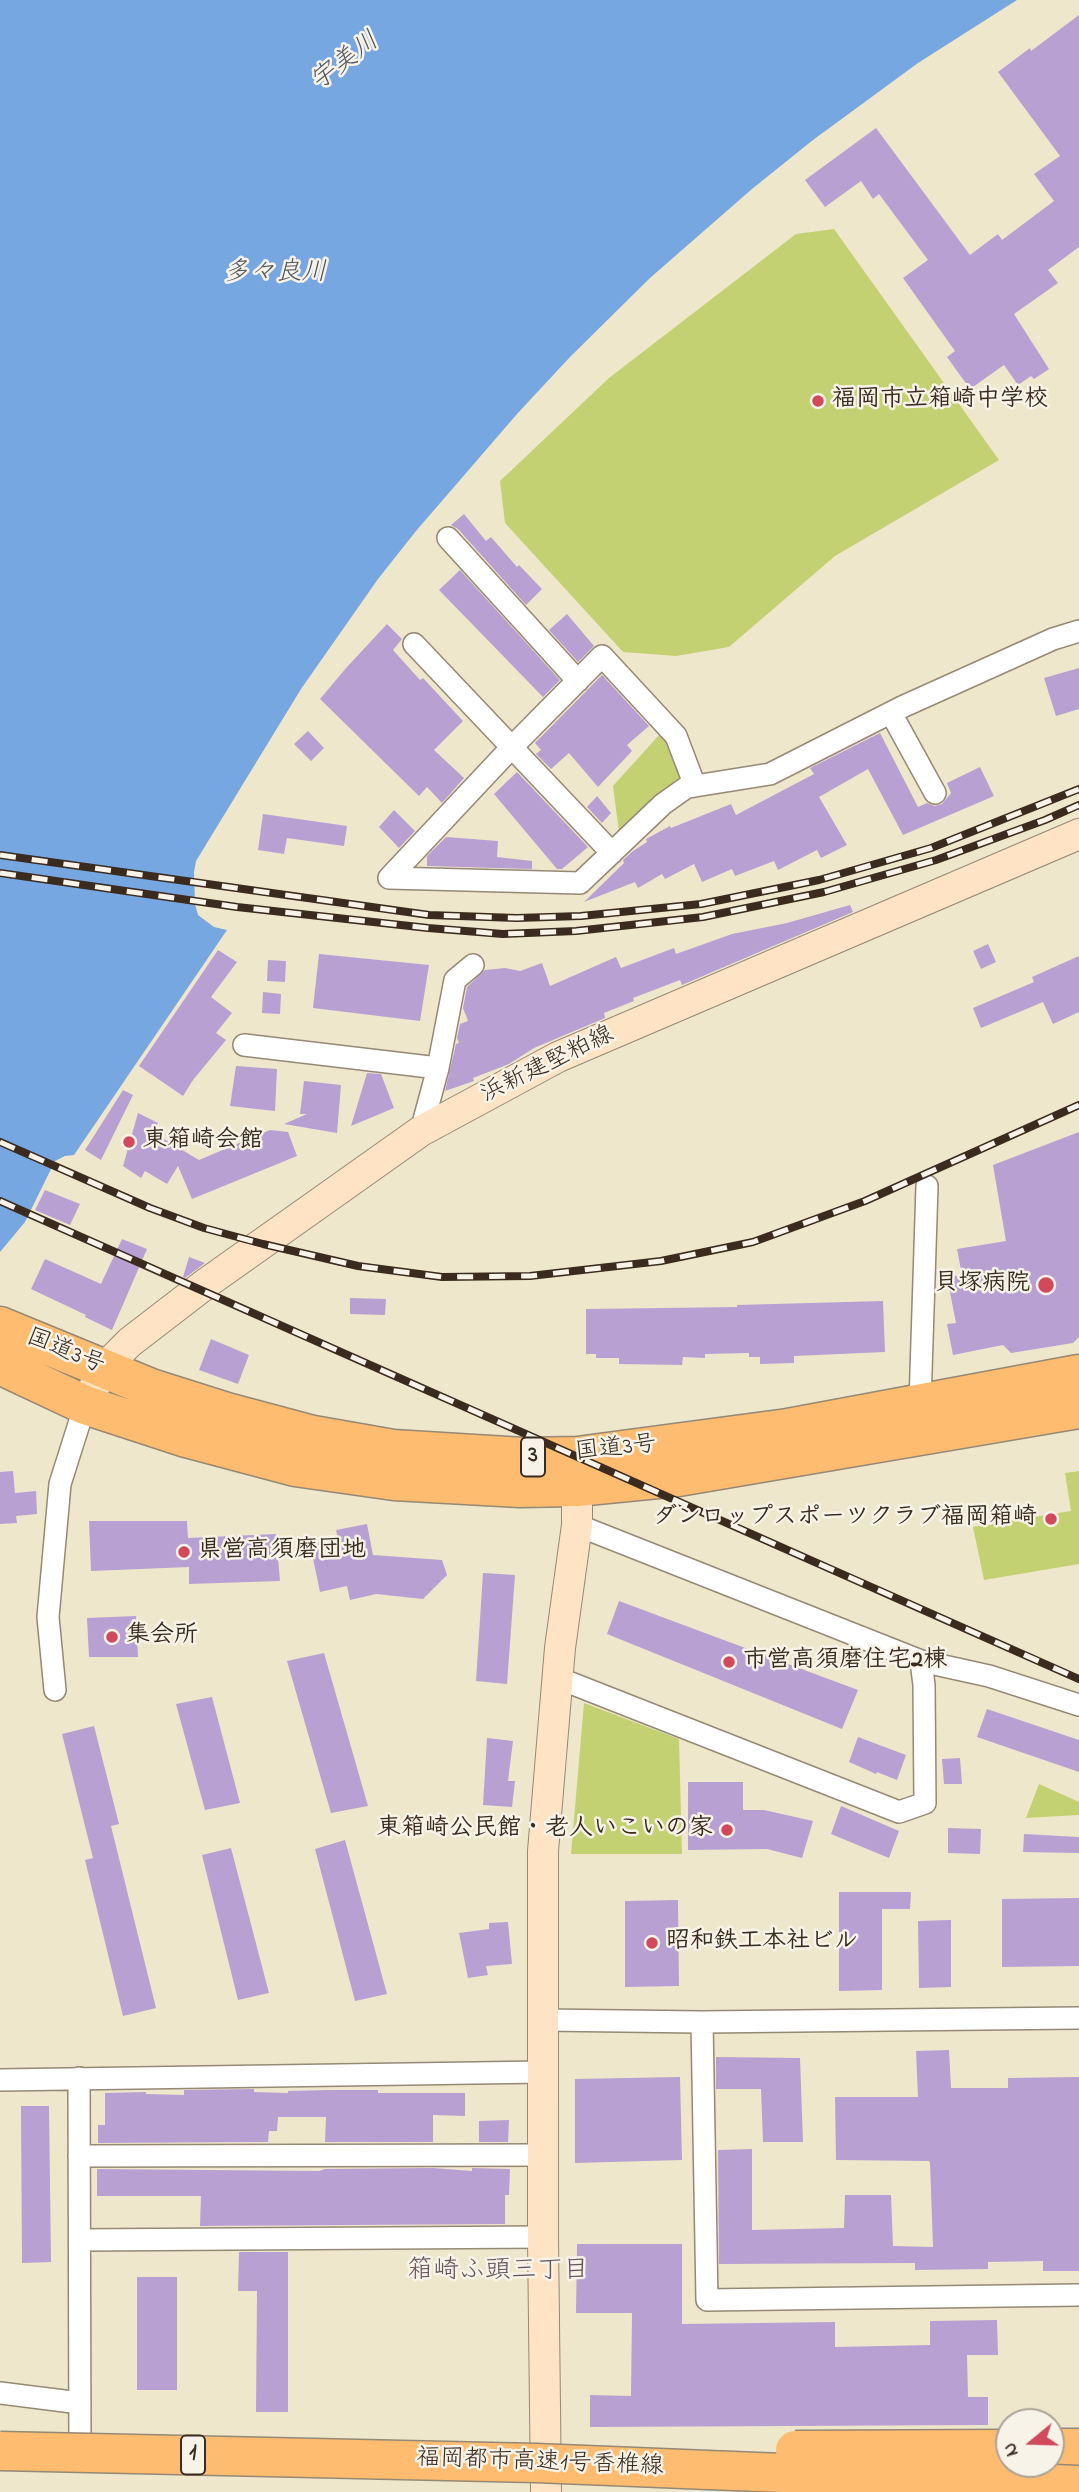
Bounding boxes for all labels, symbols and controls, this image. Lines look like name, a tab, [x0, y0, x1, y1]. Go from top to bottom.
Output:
water label: 宇美川	[305, 27, 387, 99]
water label: 多々良川	[223, 259, 327, 291]
place label: 福岡市立箱崎中学校	[832, 387, 1048, 415]
marker: 福岡市立箱崎中学校	[810, 393, 826, 409]
street label: 浜新建堅粕線	[477, 1021, 619, 1111]
place label: 東箱崎会館	[143, 1128, 263, 1156]
marker: 東箱崎会館	[121, 1134, 137, 1150]
place label: 貝塚病院	[934, 1271, 1030, 1299]
marker: 貝塚病院	[1036, 1275, 1056, 1295]
street label: 国道3号	[22, 1324, 108, 1382]
street label: 国道3号	[574, 1431, 658, 1469]
road number: 3	[521, 1438, 545, 1476]
place label: ダンロップスポーツクラブ福岡箱崎	[653, 1505, 1037, 1533]
marker: ダンロップスポーツクラブ福岡箱崎	[1043, 1511, 1059, 1527]
place label: 県営高須磨団地	[198, 1538, 366, 1566]
marker: 県営高須磨団地	[176, 1544, 192, 1560]
place label: 集会所	[126, 1623, 198, 1651]
marker: 集会所	[104, 1629, 120, 1645]
place label: 市営高須磨住宅2棟	[743, 1648, 947, 1676]
marker: 市営高須磨住宅2棟	[721, 1654, 737, 1670]
place label: 東箱崎公民館・老人いこいの家	[377, 1816, 713, 1844]
marker: 東箱崎公民館・老人いこいの家	[719, 1822, 735, 1838]
place label: 昭和鉄工本社ビル	[666, 1929, 858, 1957]
marker: 昭和鉄工本社ビル	[644, 1935, 660, 1951]
district label: 箱崎ふ頭三丁目	[407, 2257, 589, 2289]
north arrow	[995, 2408, 1065, 2478]
road number: 1	[181, 2436, 205, 2474]
text: N	[997, 2439, 1026, 2460]
street label: 福岡都市高速1号香椎線	[416, 2445, 664, 2483]

